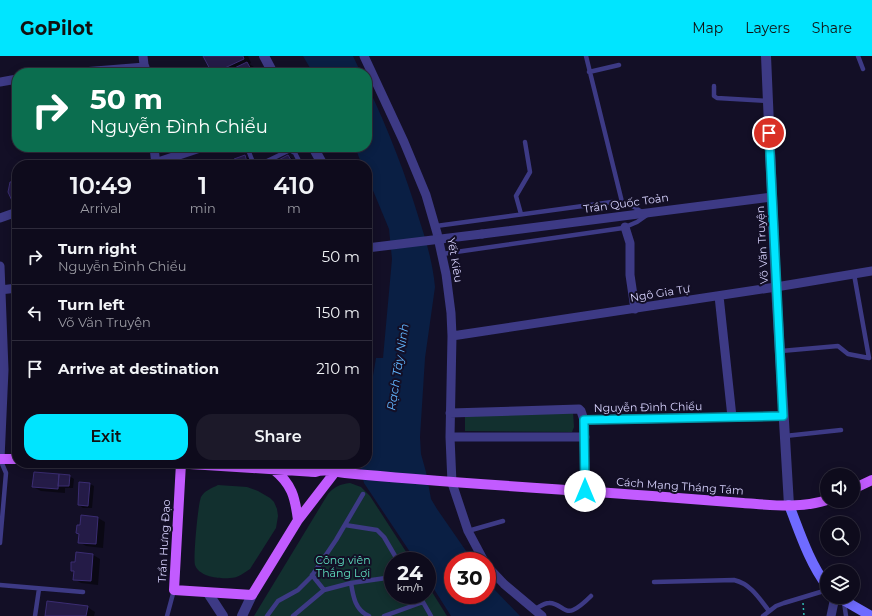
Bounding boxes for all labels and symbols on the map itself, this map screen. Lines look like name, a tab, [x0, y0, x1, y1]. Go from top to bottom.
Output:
pin	[752, 116, 786, 150]
street label: Trần Quốc Toản	[582, 190, 670, 216]
street label: Võ Văn Truyện	[753, 205, 771, 285]
street label: Yết Kiêu	[444, 237, 466, 283]
street label: Ngô Gia Tự	[629, 281, 692, 305]
water label: Rạch Tây Ninh	[383, 322, 412, 412]
street label: Nguyễn Đình Chiểu	[594, 399, 702, 415]
position arrow	[564, 470, 606, 512]
street label: Cách Mạng Tháng Tám	[616, 475, 744, 497]
street label: Trần Hưng Đạo	[155, 499, 173, 583]
speed limit sign: 30	[444, 552, 496, 604]
park label: Công viên Thắng Lợi	[315, 553, 371, 580]

